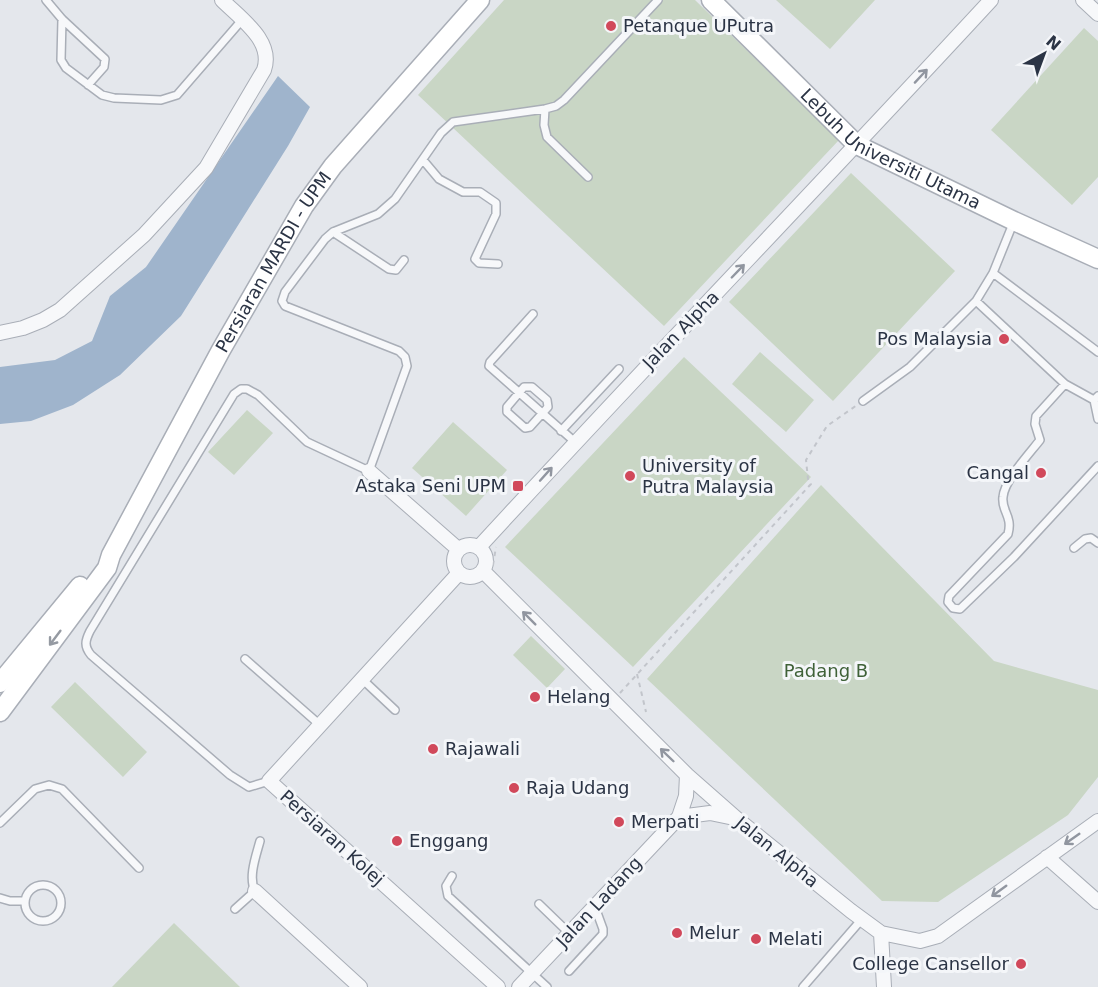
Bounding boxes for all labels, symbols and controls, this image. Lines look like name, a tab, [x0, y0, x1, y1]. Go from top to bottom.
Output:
place label: Petanque UPutra	[623, 15, 774, 36]
marker: Petanque UPutra	[604, 19, 618, 33]
north arrow	[1014, 24, 1074, 84]
text: N	[1042, 31, 1065, 55]
one-way arrow	[914, 69, 928, 84]
street label: Lebuh Universiti Utama	[796, 84, 984, 213]
street label: Persiaran MARDI - UPM	[211, 168, 335, 356]
one-way arrow	[730, 263, 745, 278]
street label: Jalan Alpha	[637, 286, 723, 374]
place label: Pos Malaysia	[877, 328, 992, 349]
marker: Pos Malaysia	[997, 332, 1011, 346]
place label: University of Putra Malaysia	[642, 455, 774, 497]
place label: Cangal	[967, 462, 1029, 483]
one-way arrow	[539, 466, 553, 481]
marker: Cangal	[1034, 466, 1048, 480]
marker: University of Putra Malaysia	[623, 469, 637, 483]
place label: Astaka Seni UPM	[355, 475, 506, 496]
marker: Astaka Seni UPM	[511, 479, 525, 493]
one-way arrow	[522, 610, 536, 625]
one-way arrow	[49, 629, 62, 645]
park label: Padang B	[784, 660, 868, 681]
place label: Helang	[547, 686, 610, 707]
marker: Helang	[528, 690, 542, 704]
place label: Rajawali	[445, 738, 520, 759]
marker: Rajawali	[426, 742, 440, 756]
one-way arrow	[659, 748, 674, 763]
place label: Raja Udang	[526, 777, 629, 798]
marker: Raja Udang	[507, 781, 521, 795]
street label: Persiaran Kolej	[276, 785, 389, 890]
place label: Merpati	[631, 811, 700, 832]
street label: Jalan Alpha	[731, 811, 823, 891]
marker: Merpati	[612, 815, 626, 829]
place label: Enggang	[409, 830, 489, 851]
one-way arrow	[1065, 833, 1081, 845]
marker: Enggang	[390, 834, 404, 848]
street label: Jalan Ladang	[551, 852, 646, 952]
one-way arrow	[992, 885, 1008, 897]
place label: Melur	[689, 922, 740, 943]
marker: Melur	[670, 926, 684, 940]
place label: Melati	[768, 928, 823, 949]
marker: Melati	[749, 932, 763, 946]
place label: College Cansellor	[852, 953, 1010, 974]
marker: College Cansellor	[1014, 957, 1028, 971]

